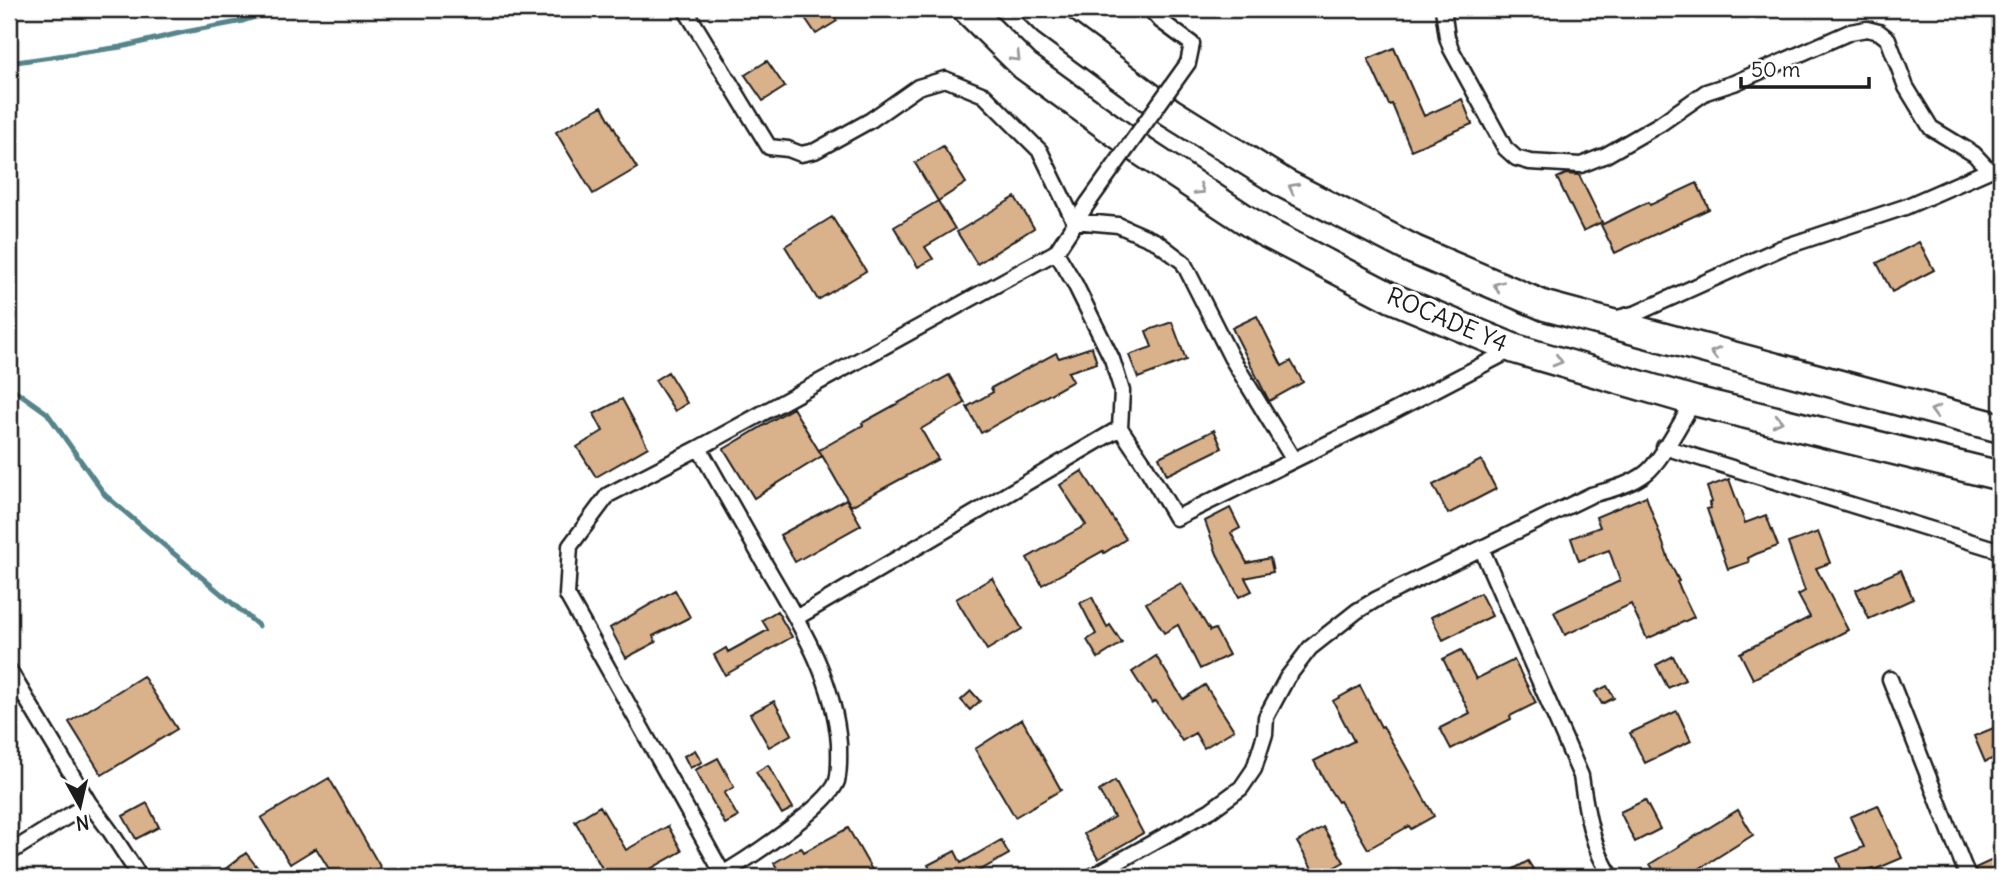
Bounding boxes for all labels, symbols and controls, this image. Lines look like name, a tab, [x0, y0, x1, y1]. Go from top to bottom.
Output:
scale bar	[1741, 46, 1868, 90]
one-way arrow	[1007, 48, 1020, 61]
text: 50 m	[1751, 56, 1800, 83]
one-way arrow	[1192, 181, 1205, 194]
one-way arrow	[1288, 182, 1300, 196]
street label: ROCADE Y4	[1383, 280, 1512, 358]
one-way arrow	[1493, 280, 1505, 294]
one-way arrow	[1709, 347, 1721, 361]
one-way arrow	[1552, 353, 1564, 368]
one-way arrow	[1929, 405, 1941, 419]
one-way arrow	[1772, 413, 1784, 427]
north arrow	[46, 770, 116, 840]
text: N	[74, 810, 91, 836]

